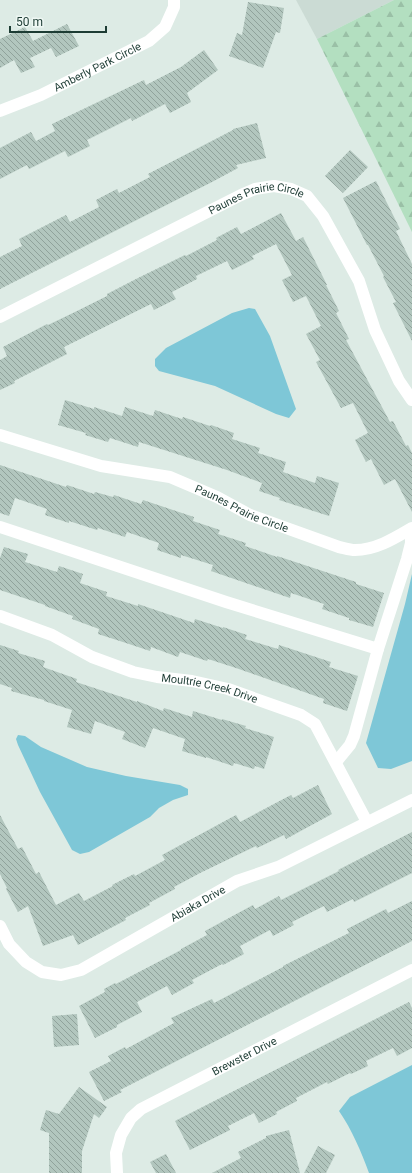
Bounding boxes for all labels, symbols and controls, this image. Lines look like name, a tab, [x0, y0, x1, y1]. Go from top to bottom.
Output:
scale bar	[10, 8, 106, 34]
text: 50 m	[16, 15, 43, 29]
street label: Amberly Park Circle	[52, 39, 143, 94]
street label: Paunes Prairie Circle	[206, 179, 306, 217]
street label: Paunes Prairie Circle	[193, 482, 290, 535]
street label: Moultrie Creek Drive	[161, 671, 260, 706]
street label: Abiaka Drive	[168, 883, 228, 924]
street label: Brewster Drive	[210, 1034, 279, 1078]

